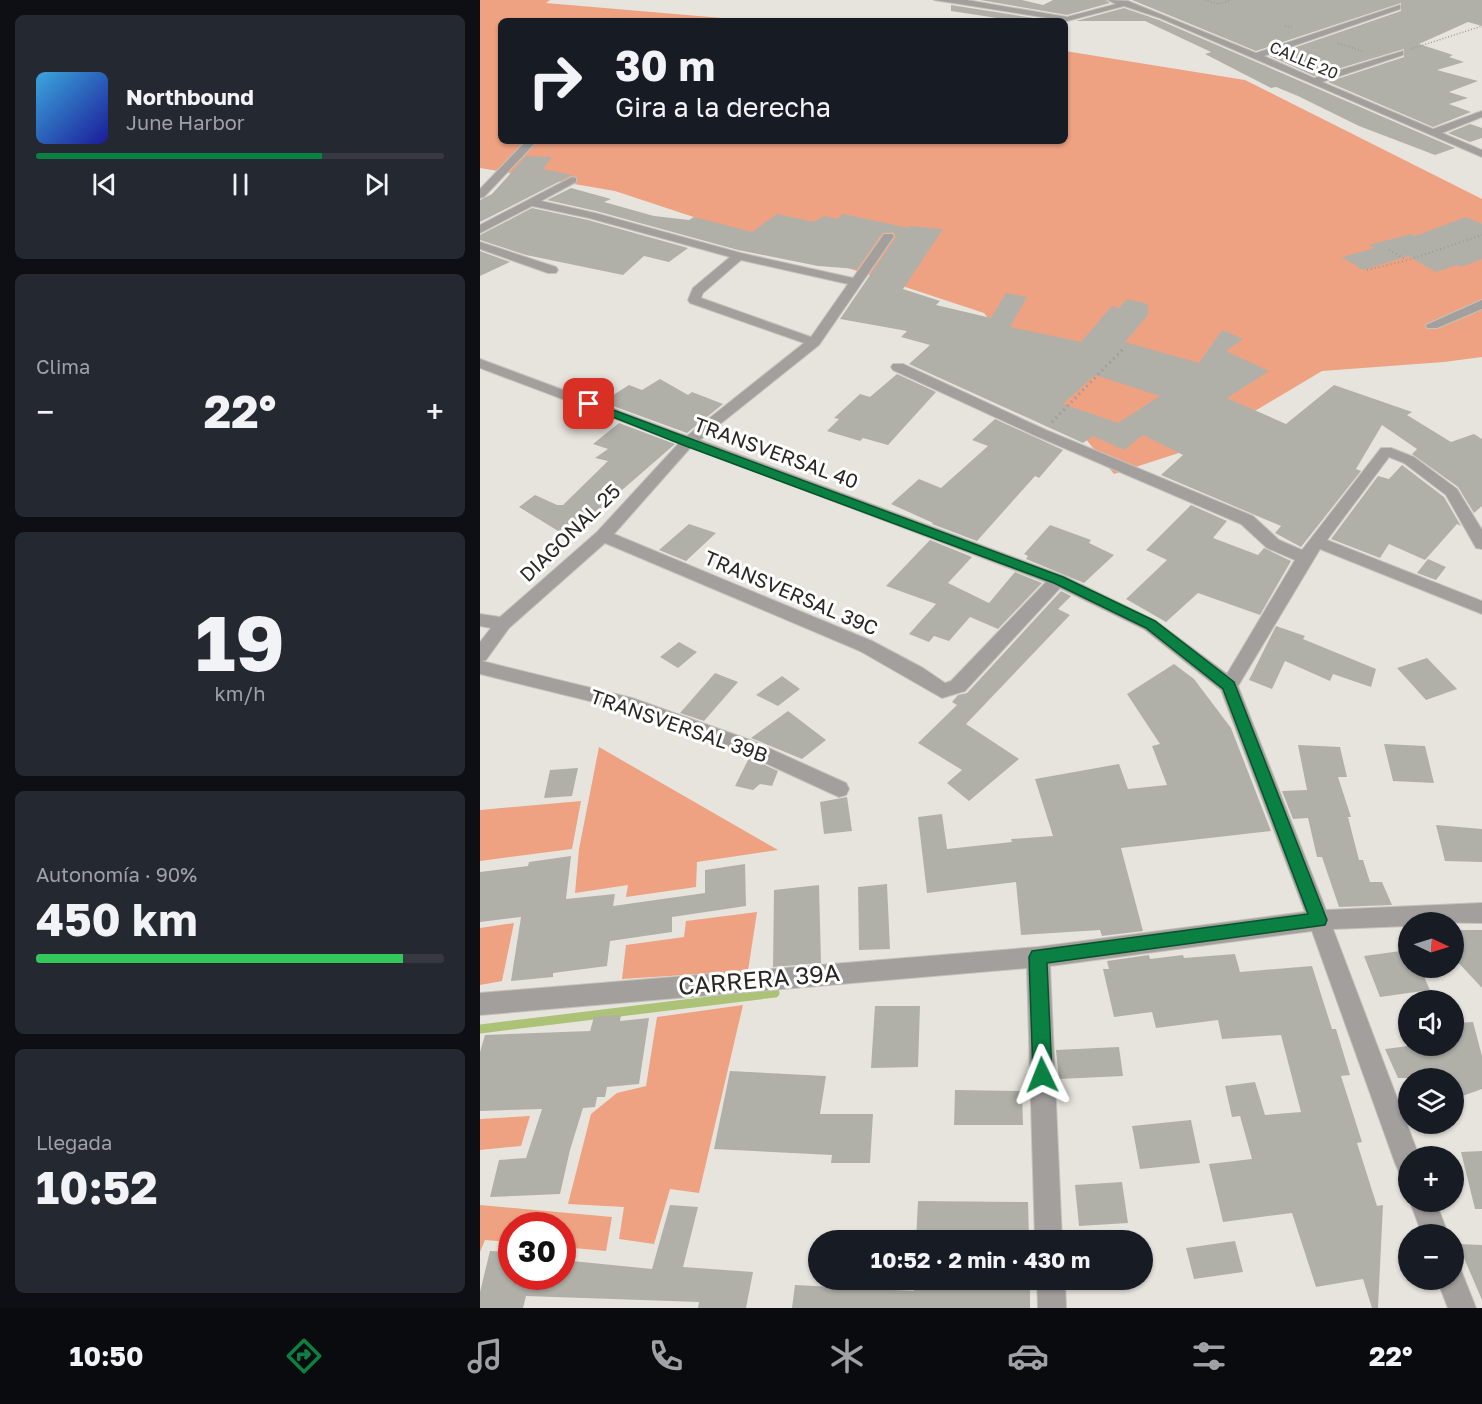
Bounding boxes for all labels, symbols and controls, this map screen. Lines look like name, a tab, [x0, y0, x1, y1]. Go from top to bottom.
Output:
street label: CALLE 20	[1267, 37, 1341, 83]
text: 30 m	[615, 40, 715, 90]
icon: right	[516, 42, 594, 120]
text: Northbound	[126, 83, 254, 110]
text: Gira a la derecha	[615, 91, 831, 123]
text: June Harbor	[126, 110, 245, 134]
icon: previous	[88, 168, 121, 201]
icon: pause	[224, 168, 257, 201]
icon: next	[360, 168, 393, 201]
text: Clima	[36, 354, 90, 378]
pin	[563, 378, 614, 429]
text: 22°	[204, 384, 276, 438]
icon: arrive	[572, 387, 605, 420]
text: −	[36, 392, 54, 431]
text: +	[426, 392, 444, 431]
street label: TRANSVERSAL 40	[691, 411, 862, 493]
street label: DIAGONAL 25	[514, 478, 625, 586]
street label: TRANSVERSAL 39C	[701, 545, 882, 639]
text: 19	[195, 595, 285, 688]
text: km/h	[215, 681, 265, 705]
street label: TRANSVERSAL 39B	[588, 683, 771, 767]
text: Autonomía · 90%	[36, 862, 197, 886]
text: 450 km	[36, 892, 198, 946]
north arrow	[1398, 912, 1464, 978]
map controls	[1398, 912, 1464, 1290]
street label: CARRERA 39A	[677, 957, 841, 1000]
button: sound	[1398, 990, 1464, 1056]
position arrow	[1010, 1043, 1074, 1107]
button: layers	[1398, 1068, 1464, 1134]
text: Llegada	[36, 1130, 112, 1154]
button: +	[1398, 1146, 1464, 1212]
text: 10:52	[36, 1160, 158, 1214]
speed limit sign: 30	[498, 1212, 576, 1290]
button: −	[1398, 1224, 1464, 1290]
text: 10:52 · 2 min · 430 m	[871, 1246, 1090, 1273]
icon: directions	[283, 1335, 325, 1377]
icon: music	[464, 1335, 506, 1377]
icon: phone	[645, 1335, 687, 1377]
icon: climate	[826, 1335, 868, 1377]
icon: car	[1007, 1335, 1049, 1377]
icon: filters	[1188, 1335, 1230, 1377]
text: 10:50	[70, 1340, 144, 1372]
text: 22°	[1369, 1340, 1412, 1372]

